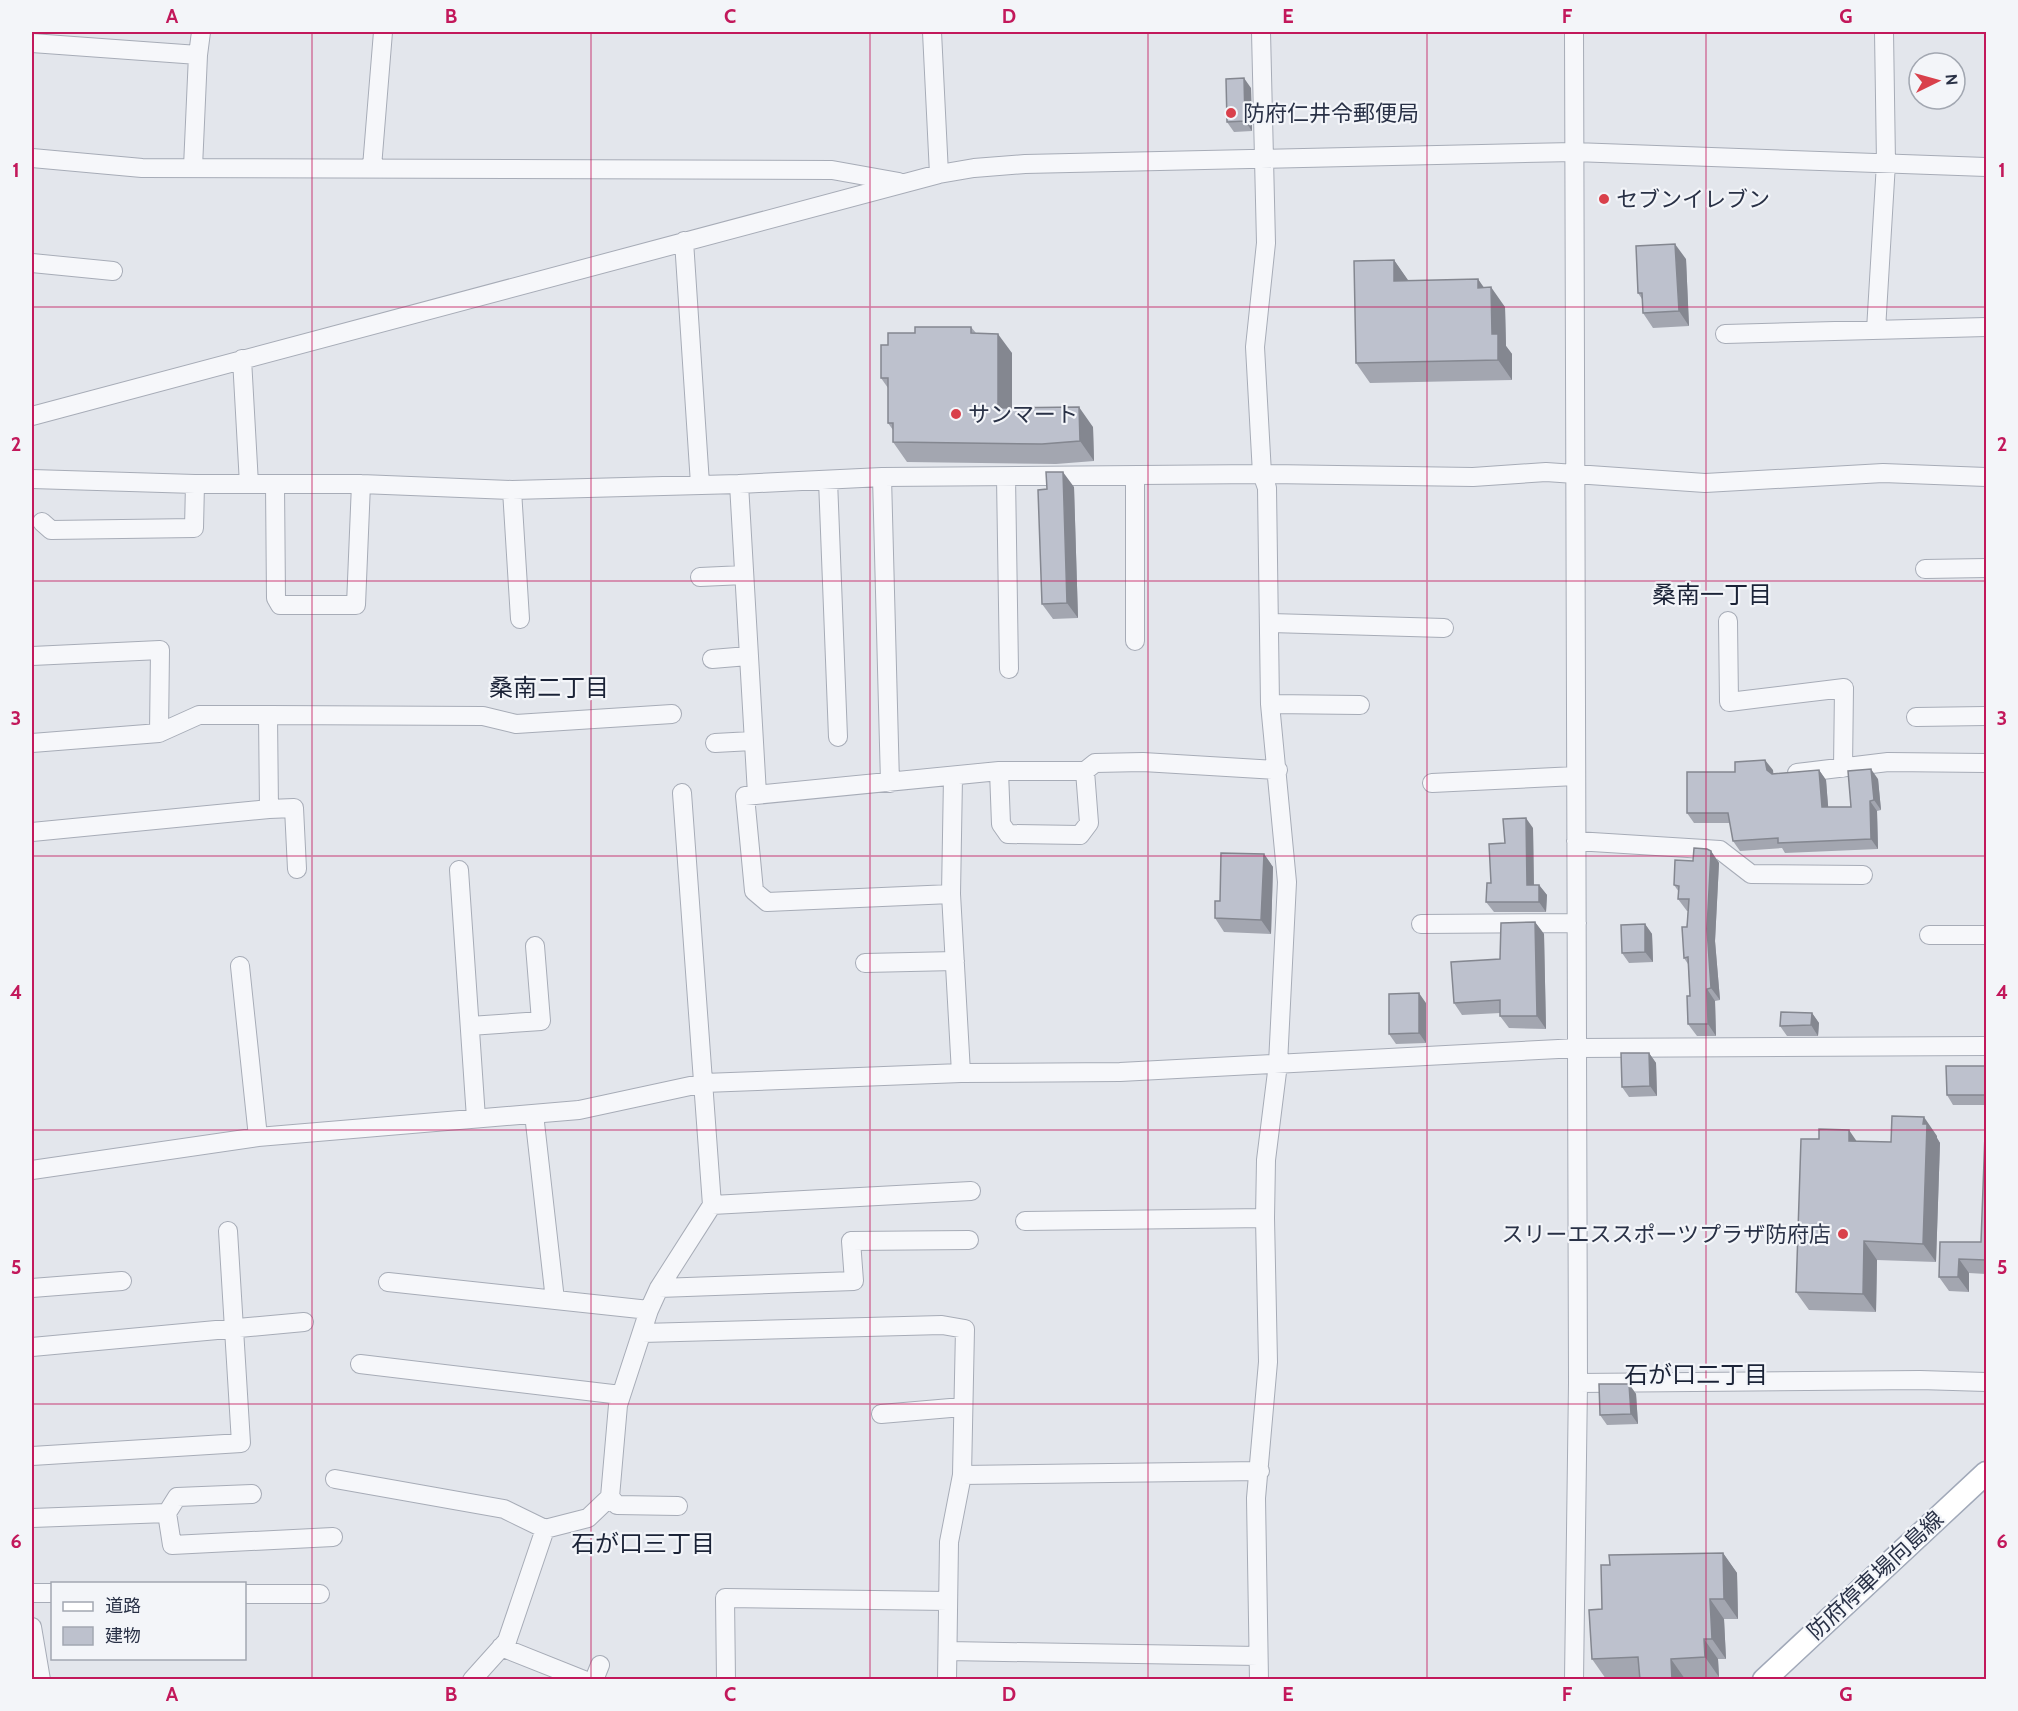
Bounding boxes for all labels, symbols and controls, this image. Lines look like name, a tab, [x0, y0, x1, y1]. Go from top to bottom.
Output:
text: A	[166, 4, 179, 28]
text: B	[445, 4, 457, 28]
text: C	[724, 4, 736, 28]
text: D	[1002, 4, 1016, 28]
text: E	[1282, 4, 1294, 28]
text: F	[1562, 4, 1573, 28]
text: G	[1839, 4, 1853, 28]
north arrow	[1907, 51, 1967, 111]
text: N	[1941, 73, 1961, 86]
place label: 防府仁井令郵便局	[1243, 100, 1419, 127]
marker: 防府仁井令郵便局	[1224, 106, 1238, 120]
text: 1	[12, 158, 20, 182]
text: 1	[1998, 158, 2006, 182]
place label: セブンイレブン	[1616, 186, 1770, 213]
marker: セブンイレブン	[1597, 192, 1611, 206]
place label: サンマート	[968, 401, 1078, 428]
marker: サンマート	[949, 407, 963, 421]
text: 2	[11, 432, 21, 456]
text: 2	[1997, 432, 2007, 456]
district label: 桑南一丁目	[1652, 580, 1772, 609]
district label: 桑南二丁目	[489, 673, 609, 702]
text: 3	[11, 706, 21, 730]
text: 3	[1997, 706, 2007, 730]
text: 4	[10, 980, 22, 1004]
text: 4	[1996, 980, 2008, 1004]
place label: スリーエススポーツプラザ防府店	[1501, 1221, 1831, 1248]
marker: スリーエススポーツプラザ防府店	[1836, 1227, 1850, 1241]
text: 5	[11, 1255, 21, 1279]
text: 5	[1997, 1255, 2007, 1279]
district label: 石が口二丁目	[1624, 1360, 1768, 1389]
street label: 防府停車場向島線	[1802, 1505, 1949, 1645]
text: 6	[10, 1529, 22, 1553]
district label: 石が口三丁目	[571, 1529, 715, 1558]
text: 6	[1996, 1529, 2008, 1553]
legend	[51, 1582, 246, 1660]
text: 道路	[105, 1595, 141, 1617]
text: 建物	[105, 1625, 141, 1647]
text: A	[166, 1682, 179, 1706]
text: B	[445, 1682, 457, 1706]
text: C	[724, 1682, 736, 1706]
text: D	[1002, 1682, 1016, 1706]
text: E	[1282, 1682, 1294, 1706]
text: F	[1562, 1682, 1573, 1706]
text: G	[1839, 1682, 1853, 1706]

